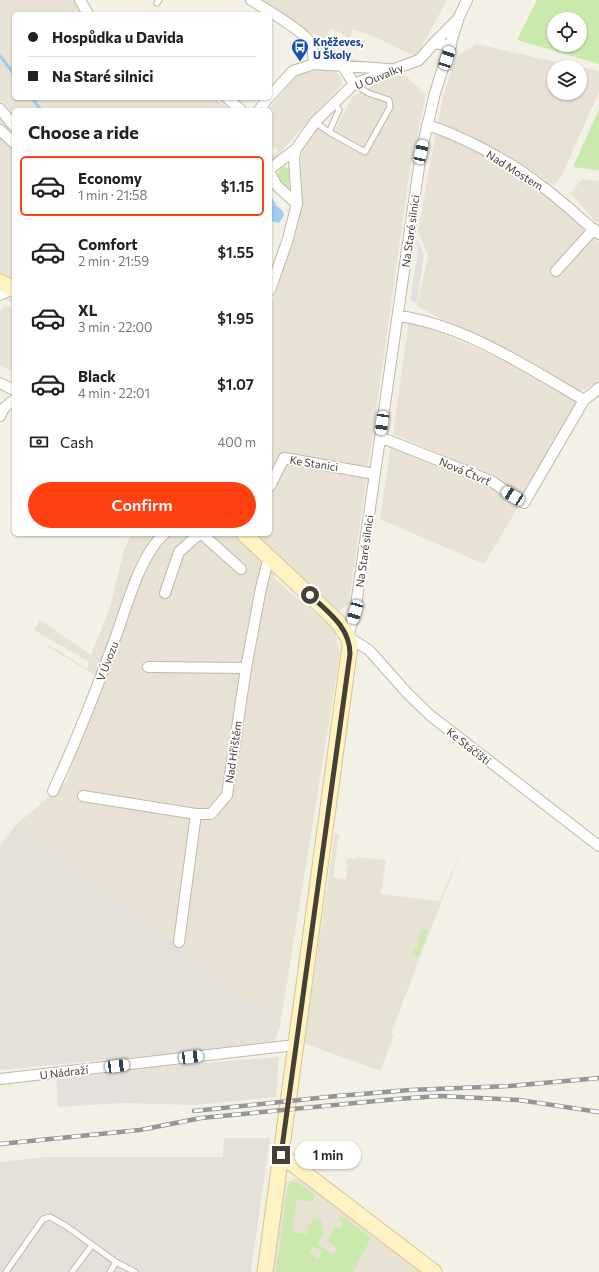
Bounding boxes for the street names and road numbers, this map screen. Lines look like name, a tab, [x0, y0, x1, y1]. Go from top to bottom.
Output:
street label: U Ouvalky	[353, 60, 405, 92]
street label: Nad Mostem	[484, 147, 546, 193]
street label: Na Staré silnici	[398, 194, 422, 268]
street label: Ke Stanici	[289, 453, 339, 473]
street label: Nová Čtvrť	[437, 453, 493, 488]
street label: Na Staré silnici	[352, 514, 376, 588]
street label: V Úvozu	[93, 639, 120, 683]
street label: Nad Hřištěm	[222, 720, 244, 784]
street label: Ke Stáčišti	[444, 725, 494, 767]
street label: U Nádraží	[39, 1062, 90, 1081]

